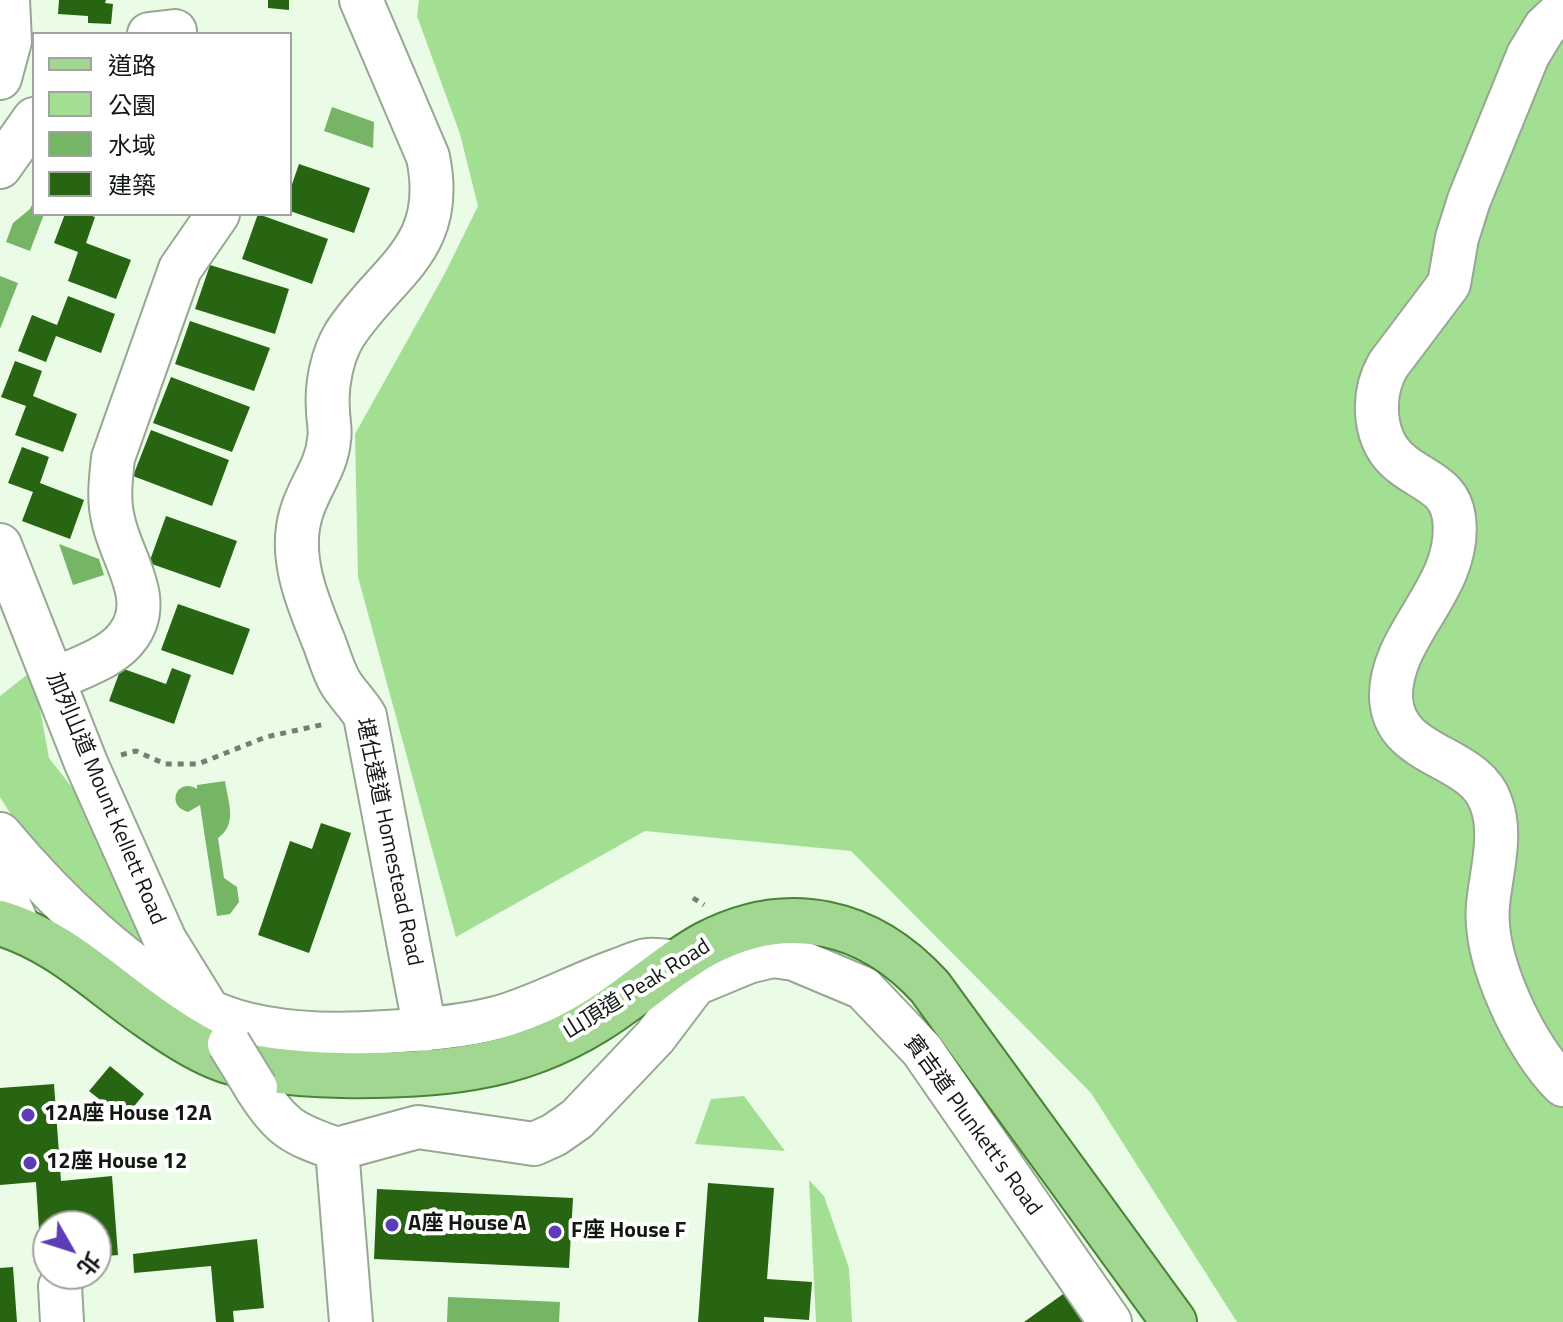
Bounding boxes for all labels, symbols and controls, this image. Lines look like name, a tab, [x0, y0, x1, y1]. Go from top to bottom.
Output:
legend	[32, 32, 292, 216]
text: 道路	[108, 47, 156, 83]
text: 公園	[108, 87, 156, 123]
text: 水域	[108, 127, 156, 163]
text: 建築	[108, 167, 156, 203]
street label: 加列山道 Mount Kellett Road	[40, 669, 170, 929]
street label: 堪仕達道 Homestead Road	[349, 716, 427, 968]
street label: 山頂道 Peak Road	[558, 934, 716, 1046]
street label: 賓吉道 Plunkett's Road	[898, 1031, 1046, 1221]
place label: 12A座 House 12A	[44, 1102, 212, 1128]
marker: 12A座 House 12A	[19, 1106, 37, 1124]
place label: 12座 House 12	[46, 1150, 187, 1176]
marker: 12座 House 12	[21, 1154, 39, 1172]
north arrow	[32, 1210, 112, 1290]
place label: A座 House A	[408, 1212, 526, 1238]
marker: A座 House A	[383, 1216, 401, 1234]
place label: F座 House F	[571, 1219, 686, 1245]
marker: F座 House F	[546, 1223, 564, 1241]
text: 北	[69, 1245, 109, 1283]

